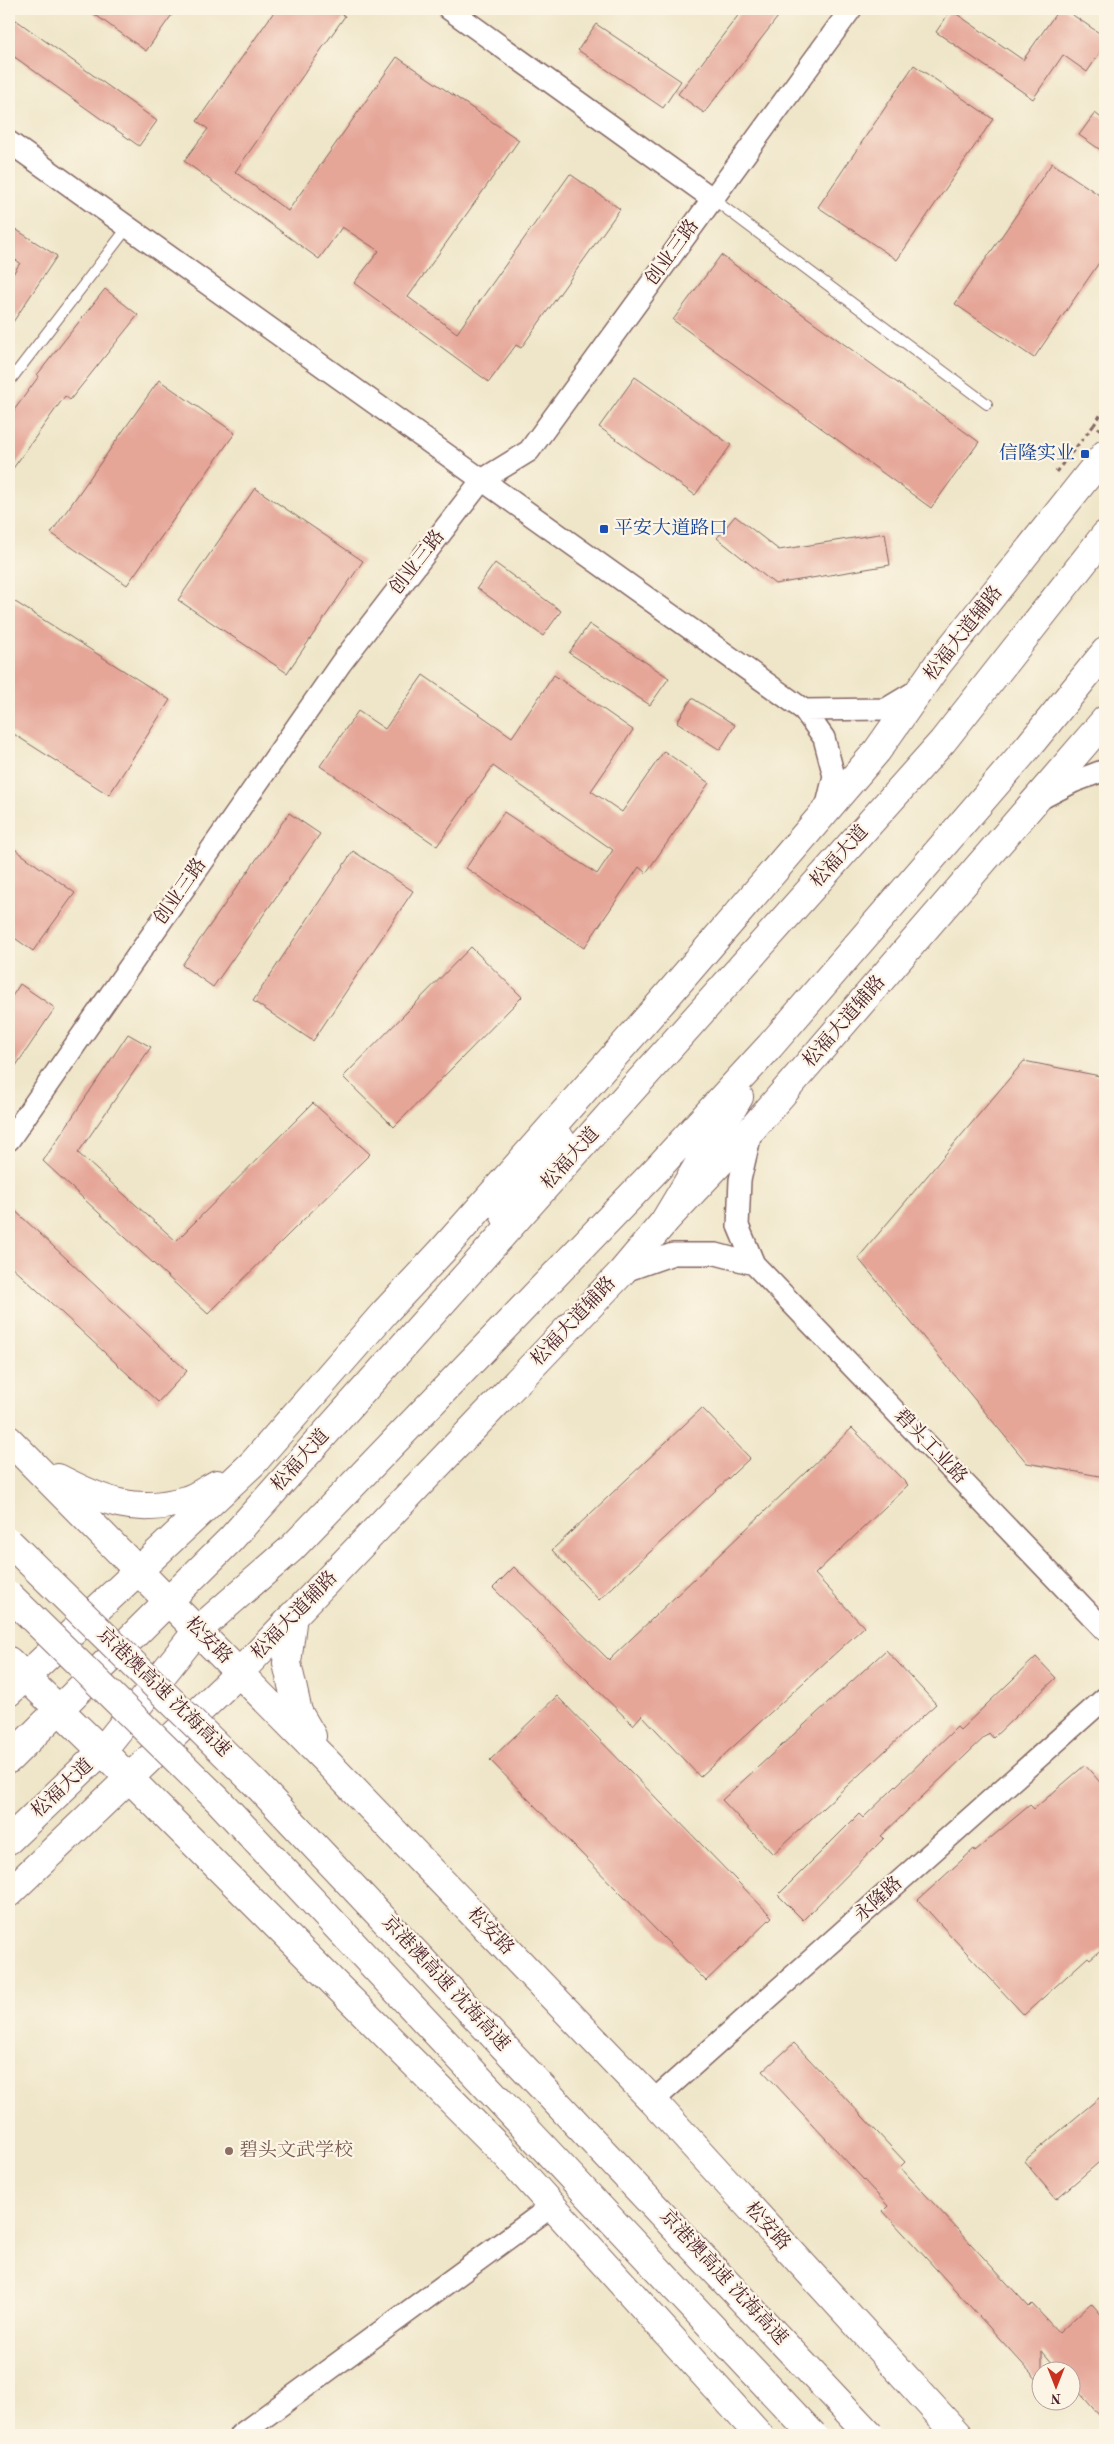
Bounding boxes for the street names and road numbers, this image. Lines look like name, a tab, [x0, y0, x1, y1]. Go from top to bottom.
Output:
street label: 创业三路	[641, 215, 703, 289]
street label: 创业三路	[386, 526, 449, 599]
street label: 松福大道辅路	[919, 581, 1007, 685]
street label: 松福大道	[805, 820, 872, 892]
street label: 创业三路	[150, 854, 211, 929]
street label: 松福大道辅路	[798, 971, 890, 1071]
street label: 松福大道	[536, 1122, 603, 1194]
street label: 松福大道辅路	[526, 1272, 620, 1370]
street label: 碧头工业路	[890, 1404, 972, 1488]
street label: 松福大道	[266, 1424, 333, 1496]
street label: 松福大道辅路	[246, 1566, 341, 1664]
street label: 松安路	[181, 1612, 237, 1668]
street label: 京港澳高速 沈海高速	[93, 1623, 235, 1761]
street label: 松福大道	[27, 1754, 97, 1822]
street label: 永隆路	[850, 1872, 907, 1926]
street label: 松安路	[463, 1903, 519, 1959]
street label: 京港澳高速 沈海高速	[378, 1911, 514, 2055]
street label: 松安路	[741, 2197, 795, 2255]
street label: 京港澳高速 沈海高速	[656, 2205, 792, 2349]

